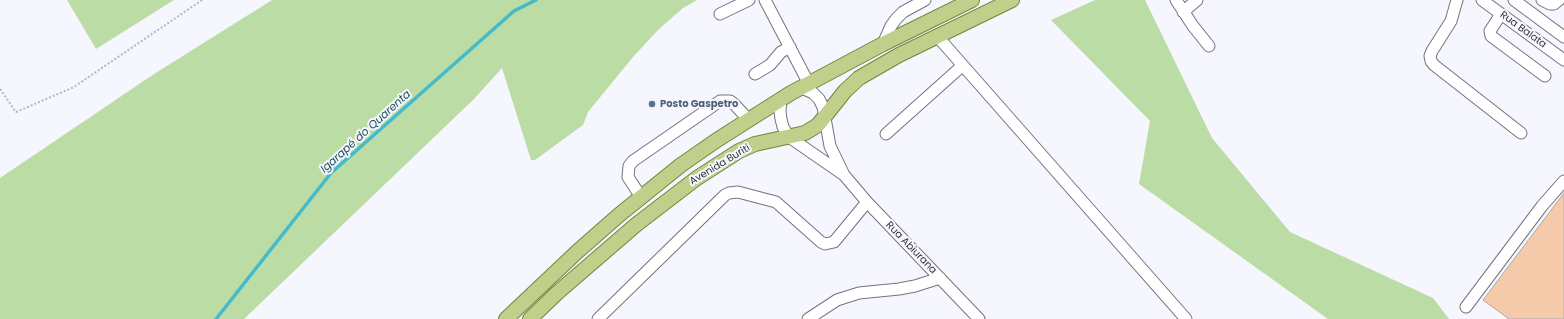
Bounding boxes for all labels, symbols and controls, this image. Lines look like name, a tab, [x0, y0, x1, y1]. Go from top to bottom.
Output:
street label: Rua Balata	[1497, 9, 1549, 51]
water label: Igarapé do Quarenta	[318, 88, 414, 176]
place label: Posto Gaspetro	[660, 98, 738, 110]
marker: Posto Gaspetro	[647, 99, 657, 109]
street label: Avenida Buriti	[688, 142, 752, 188]
street label: Rua Abiurana	[883, 219, 939, 277]

